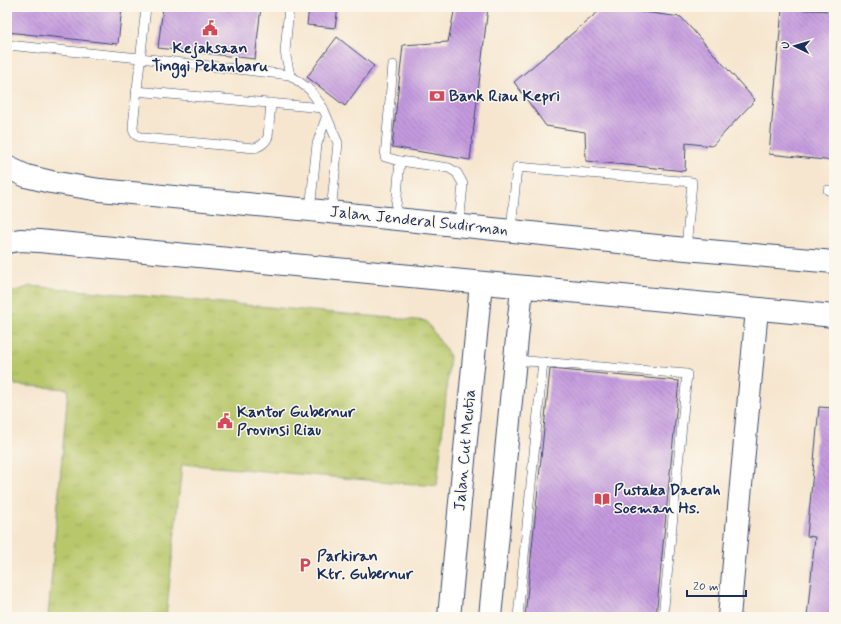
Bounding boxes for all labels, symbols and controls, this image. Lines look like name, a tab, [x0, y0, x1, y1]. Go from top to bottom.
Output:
public building icon: Kejaksaan Tinggi Pekanbaru	[201, 19, 219, 37]
north arrow	[775, 26, 815, 66]
place label: Kejaksaan Tinggi Pekanbaru	[152, 38, 268, 79]
text: U	[779, 41, 793, 49]
place label: Bank Riau Kepri	[449, 86, 560, 107]
bank icon: Bank Riau Kepri	[428, 87, 446, 105]
street label: Jalan Jenderal Sudirman	[329, 201, 509, 241]
street label: Jalan Cut Meutia	[449, 388, 481, 512]
place label: Kantor Gubernur Provinsi Riau	[237, 402, 356, 441]
public building icon: Kantor Gubernur Provinsi Riau	[216, 412, 234, 430]
place label: Pustaka Daerah Soeman Hs.	[614, 480, 721, 519]
library icon: Pustaka Daerah Soeman Hs.	[593, 490, 611, 508]
place label: Parkiran Ktr. Gubernur	[317, 546, 414, 585]
parking icon: Parkiran Ktr. Gubernur	[296, 556, 314, 574]
scale bar	[687, 572, 746, 598]
text: 20 m	[693, 579, 719, 595]

